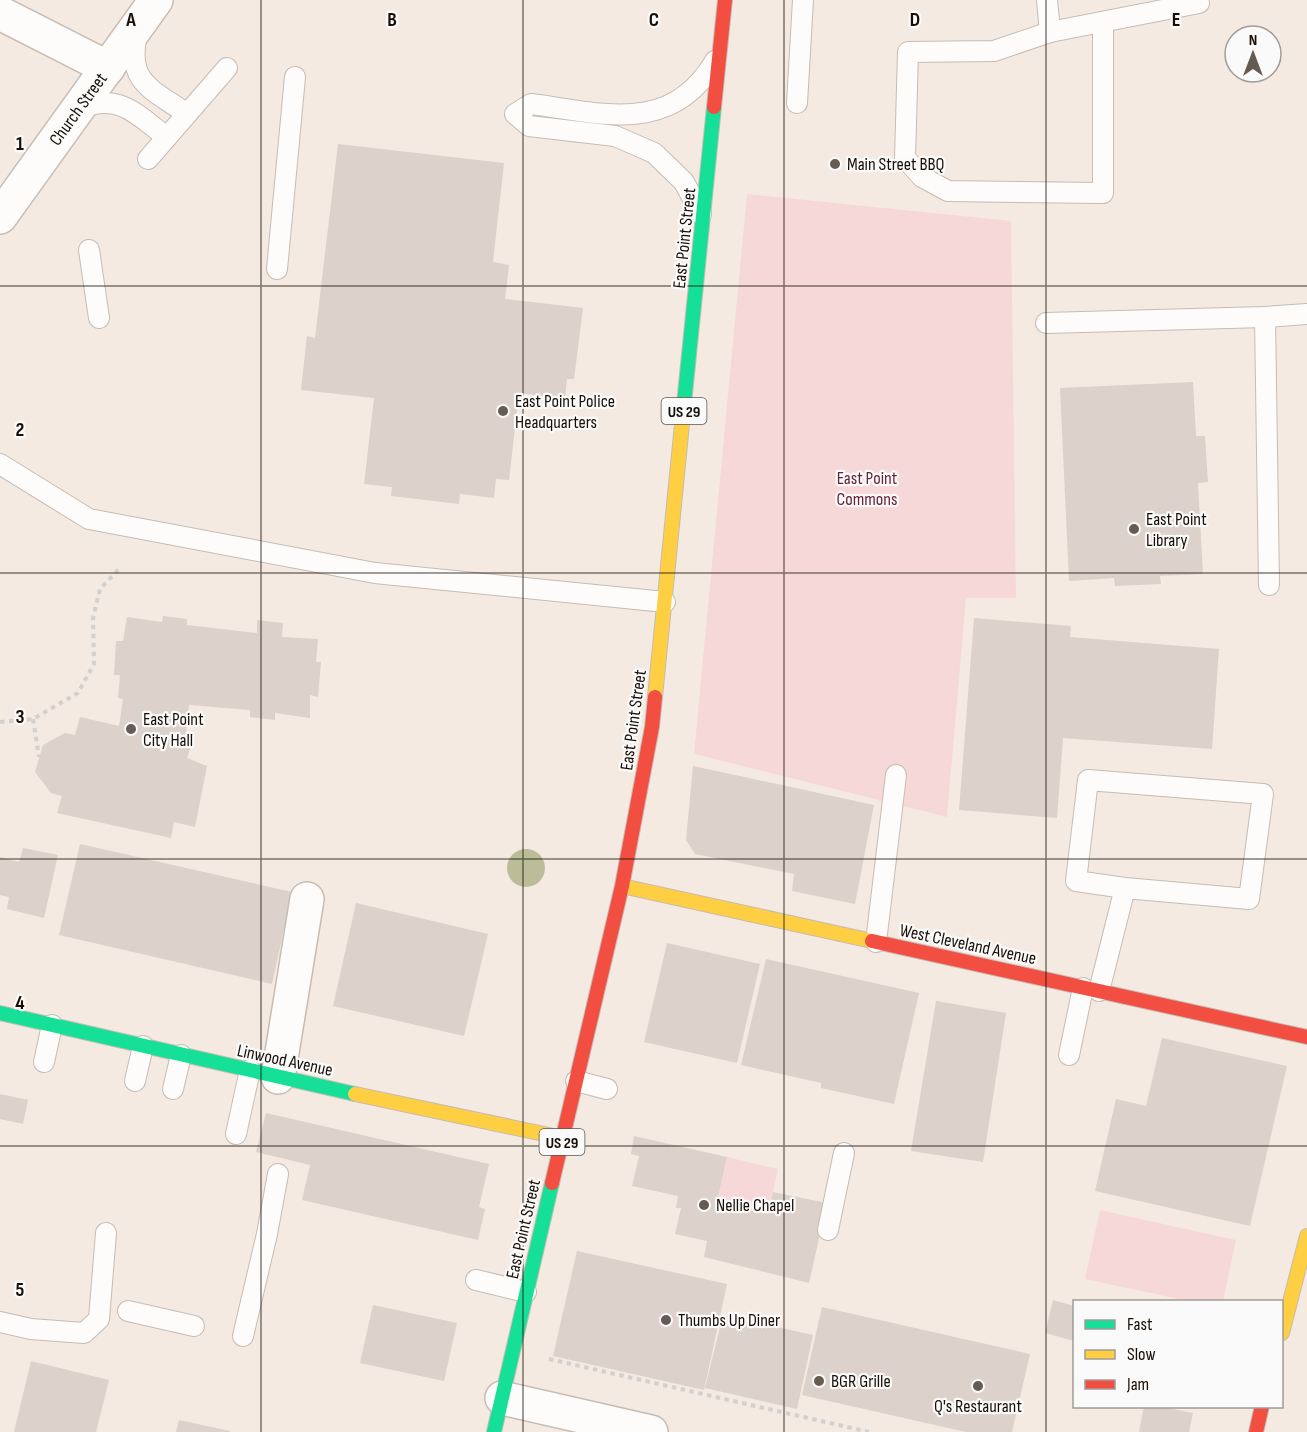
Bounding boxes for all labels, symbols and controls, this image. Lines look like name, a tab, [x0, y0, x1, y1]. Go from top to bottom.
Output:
text: A	[125, 8, 136, 32]
text: B	[387, 8, 397, 32]
text: C	[649, 8, 659, 32]
text: D	[910, 8, 920, 32]
text: E	[1172, 8, 1180, 32]
north arrow	[1223, 24, 1283, 84]
text: N	[1249, 31, 1257, 50]
street label: Church Street	[45, 69, 112, 150]
text: 1	[16, 132, 24, 156]
place label: Main Street BBQ	[847, 154, 944, 175]
marker: Main Street BBQ	[828, 157, 842, 171]
street label: East Point Street	[669, 186, 700, 290]
place label: East Point Police Headquarters	[515, 391, 615, 433]
road number: US 29	[662, 398, 706, 424]
marker: East Point Police Headquarters	[496, 404, 510, 418]
text: 2	[16, 418, 24, 442]
park label: East Point Commons	[837, 468, 898, 510]
place label: East Point Library	[1146, 509, 1207, 551]
marker: East Point Library	[1127, 522, 1141, 536]
street label: East Point Street	[616, 668, 651, 772]
text: 3	[16, 705, 25, 729]
place label: East Point City Hall	[143, 709, 204, 751]
marker: East Point City Hall	[124, 722, 138, 736]
street label: West Cleveland Avenue	[898, 920, 1038, 969]
text: 4	[15, 991, 25, 1015]
street label: Linwood Avenue	[235, 1040, 335, 1081]
road number: US 29	[540, 1129, 584, 1155]
street label: East Point Street	[502, 1177, 545, 1281]
place label: Nellie Chapel	[716, 1195, 794, 1216]
marker: Nellie Chapel	[697, 1198, 711, 1212]
text: 5	[16, 1278, 25, 1302]
legend	[1073, 1300, 1283, 1408]
place label: Thumbs Up Diner	[678, 1310, 780, 1331]
marker: Thumbs Up Diner	[659, 1313, 673, 1327]
text: Fast	[1127, 1314, 1153, 1335]
text: Slow	[1127, 1344, 1156, 1365]
place label: BGR Grille	[831, 1371, 891, 1392]
marker: BGR Grille	[812, 1374, 826, 1388]
text: Jam	[1126, 1374, 1149, 1395]
marker: Q's Restaurant	[971, 1379, 985, 1393]
place label: Q's Restaurant	[934, 1396, 1022, 1417]

